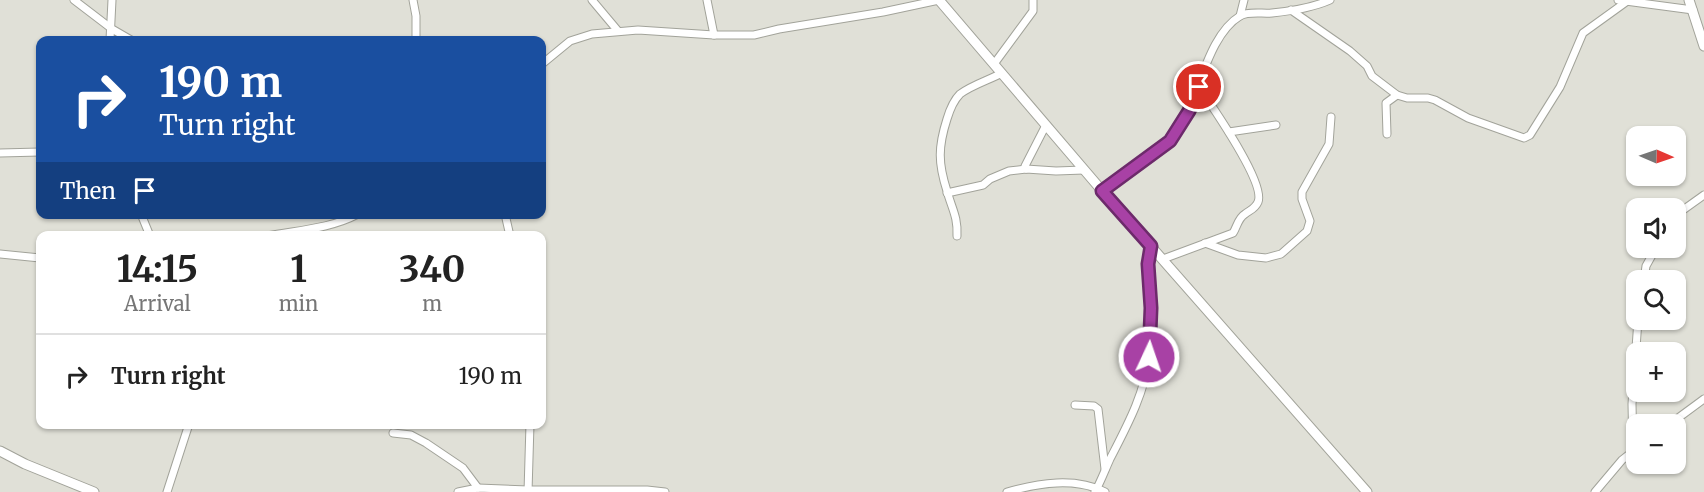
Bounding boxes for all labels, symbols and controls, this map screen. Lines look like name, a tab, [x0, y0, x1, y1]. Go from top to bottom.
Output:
text: 190 m	[159, 56, 282, 108]
icon: right	[60, 60, 138, 138]
pin	[1173, 61, 1224, 112]
icon: arrive	[1182, 70, 1215, 103]
text: Turn right	[159, 108, 296, 142]
north arrow	[1626, 126, 1686, 186]
map controls	[1626, 126, 1686, 474]
icon: arrive	[128, 174, 161, 207]
text: Then	[60, 177, 116, 205]
button: sound	[1626, 198, 1686, 258]
text: 14:15	[117, 247, 198, 292]
text: 1	[290, 247, 307, 292]
text: 340	[399, 247, 465, 292]
button: search	[1626, 270, 1686, 330]
text: Arrival	[124, 291, 191, 316]
text: min	[279, 291, 318, 316]
text: m	[422, 291, 442, 316]
position arrow	[1117, 325, 1181, 389]
button: +	[1626, 342, 1686, 402]
icon: right	[60, 360, 93, 393]
text: Turn right	[111, 362, 225, 390]
text: 190 m	[459, 362, 522, 390]
button: −	[1626, 414, 1686, 474]

